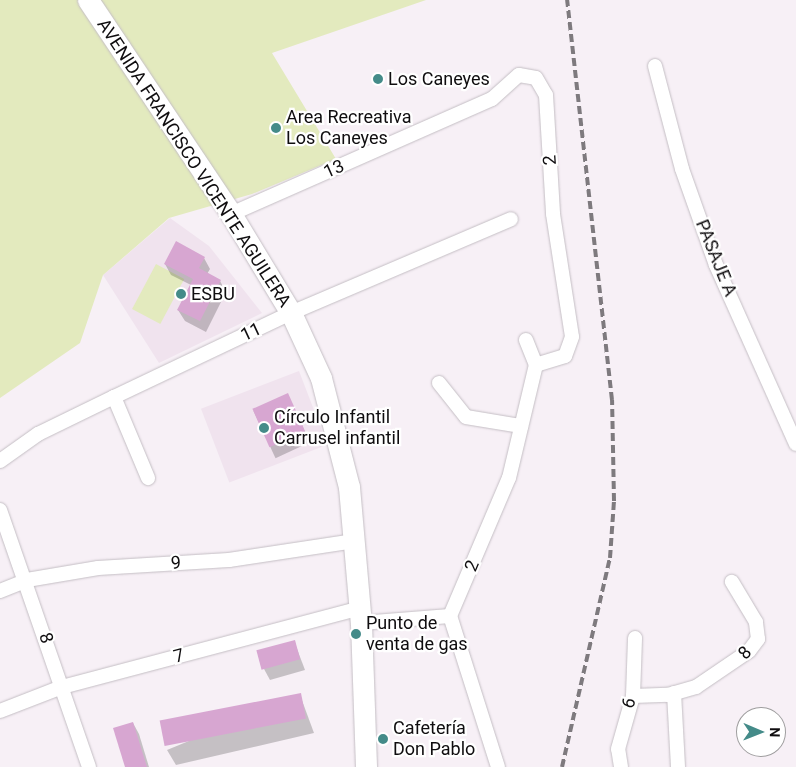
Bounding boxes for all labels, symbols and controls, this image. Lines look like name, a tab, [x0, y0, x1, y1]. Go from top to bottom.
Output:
street label: AVENIDA FRANCISCO VICENTE AGUILERA	[93, 15, 295, 311]
place label: Los Caneyes	[388, 68, 490, 90]
marker: Los Caneyes	[372, 73, 384, 85]
place label: Area Recreativa Los Caneyes	[286, 107, 411, 150]
marker: Area Recreativa Los Caneyes	[270, 122, 282, 134]
street label: 2	[539, 154, 561, 166]
street label: 13	[320, 155, 348, 183]
street label: PASAJE A	[691, 217, 741, 299]
place label: ESBU	[191, 283, 235, 305]
marker: ESBU	[175, 288, 187, 300]
street label: 11	[237, 318, 265, 346]
place label: Círculo Infantil Carrusel infantil	[274, 407, 400, 449]
marker: Círculo Infantil Carrusel infantil	[258, 422, 270, 434]
street label: 9	[170, 552, 182, 574]
street label: 2	[460, 557, 484, 575]
place label: Punto de venta de gas	[366, 613, 468, 656]
marker: Punto de venta de gas	[350, 628, 362, 640]
street label: 8	[34, 630, 58, 646]
street label: 8	[734, 642, 756, 664]
street label: 7	[171, 644, 187, 668]
street label: 6	[617, 695, 641, 711]
north arrow	[736, 707, 786, 757]
place label: Cafetería Don Pablo	[393, 718, 475, 761]
text: N	[767, 727, 783, 737]
marker: Cafetería Don Pablo	[377, 733, 389, 745]

